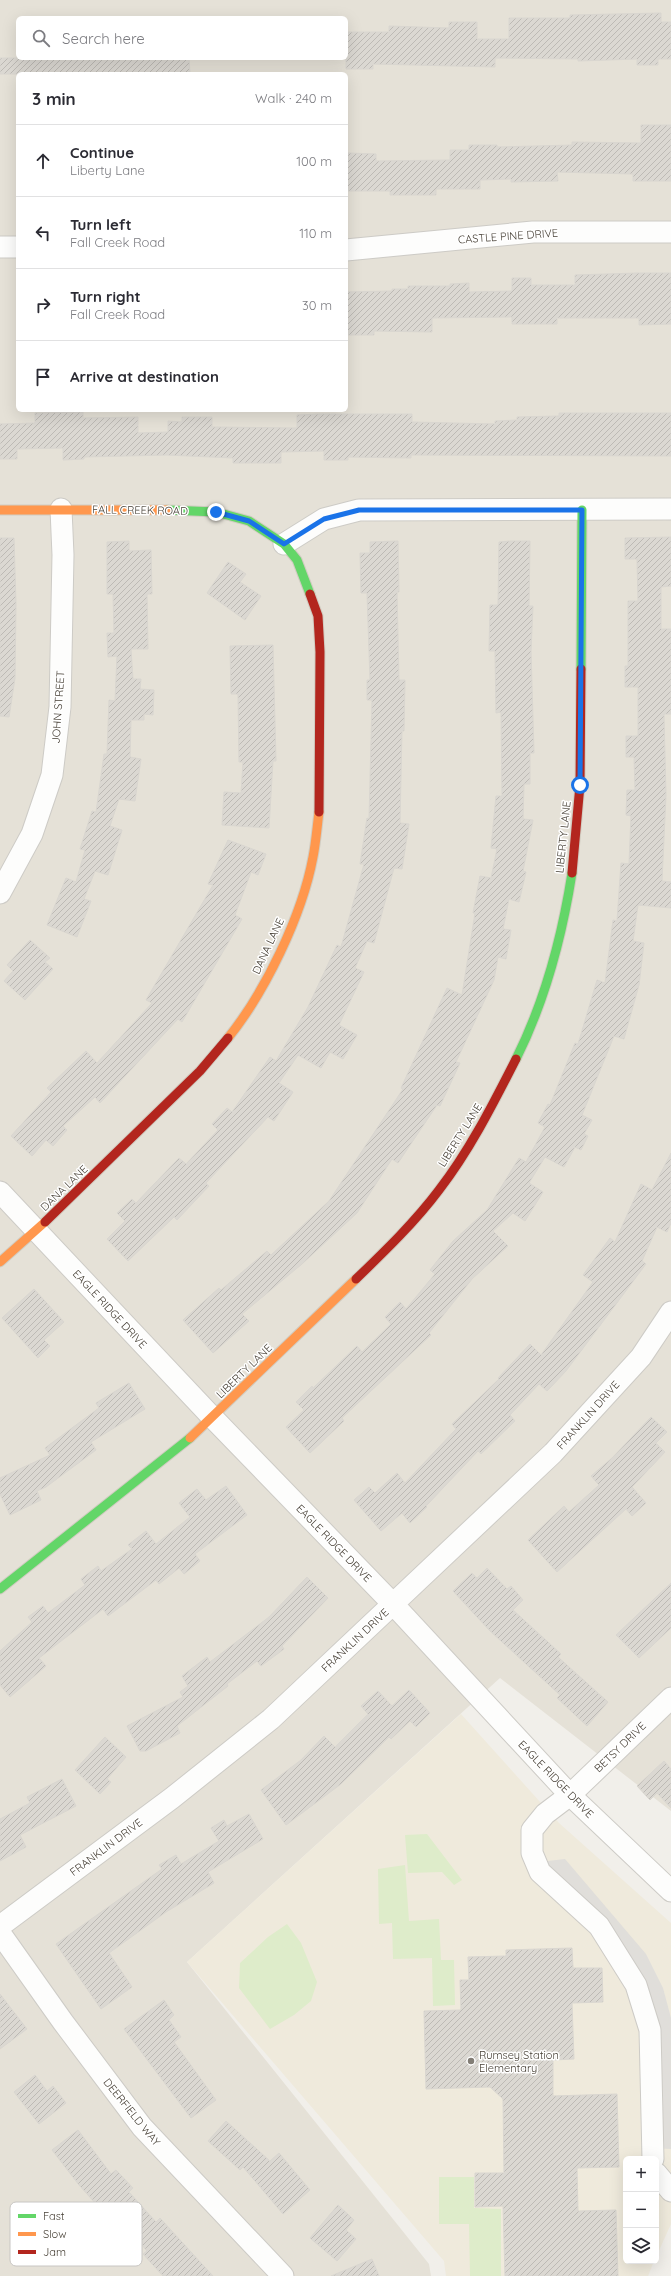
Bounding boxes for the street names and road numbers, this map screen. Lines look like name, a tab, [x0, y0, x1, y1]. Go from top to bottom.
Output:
street label: CASTLE PINE DRIVE	[457, 226, 559, 246]
street label: FALL CREEK ROAD	[92, 502, 188, 518]
street label: JOHN STREET	[48, 670, 68, 744]
street label: LIBERTY LANE	[552, 800, 574, 874]
street label: DANA LANE	[249, 916, 287, 976]
street label: LIBERTY LANE	[435, 1101, 485, 1169]
street label: DANA LANE	[37, 1162, 91, 1214]
street label: EAGLE RIDGE DRIVE	[70, 1267, 150, 1351]
street label: LIBERTY LANE	[213, 1341, 275, 1401]
street label: FRANKLIN DRIVE	[554, 1378, 622, 1452]
street label: EAGLE RIDGE DRIVE	[293, 1501, 375, 1585]
street label: FRANKLIN DRIVE	[318, 1605, 392, 1675]
street label: BETSY DRIVE	[591, 1719, 649, 1775]
street label: EAGLE RIDGE DRIVE	[515, 1737, 597, 1821]
street label: FRANKLIN DRIVE	[67, 1815, 145, 1879]
street label: DEERFIELD WAY	[100, 2075, 164, 2149]

